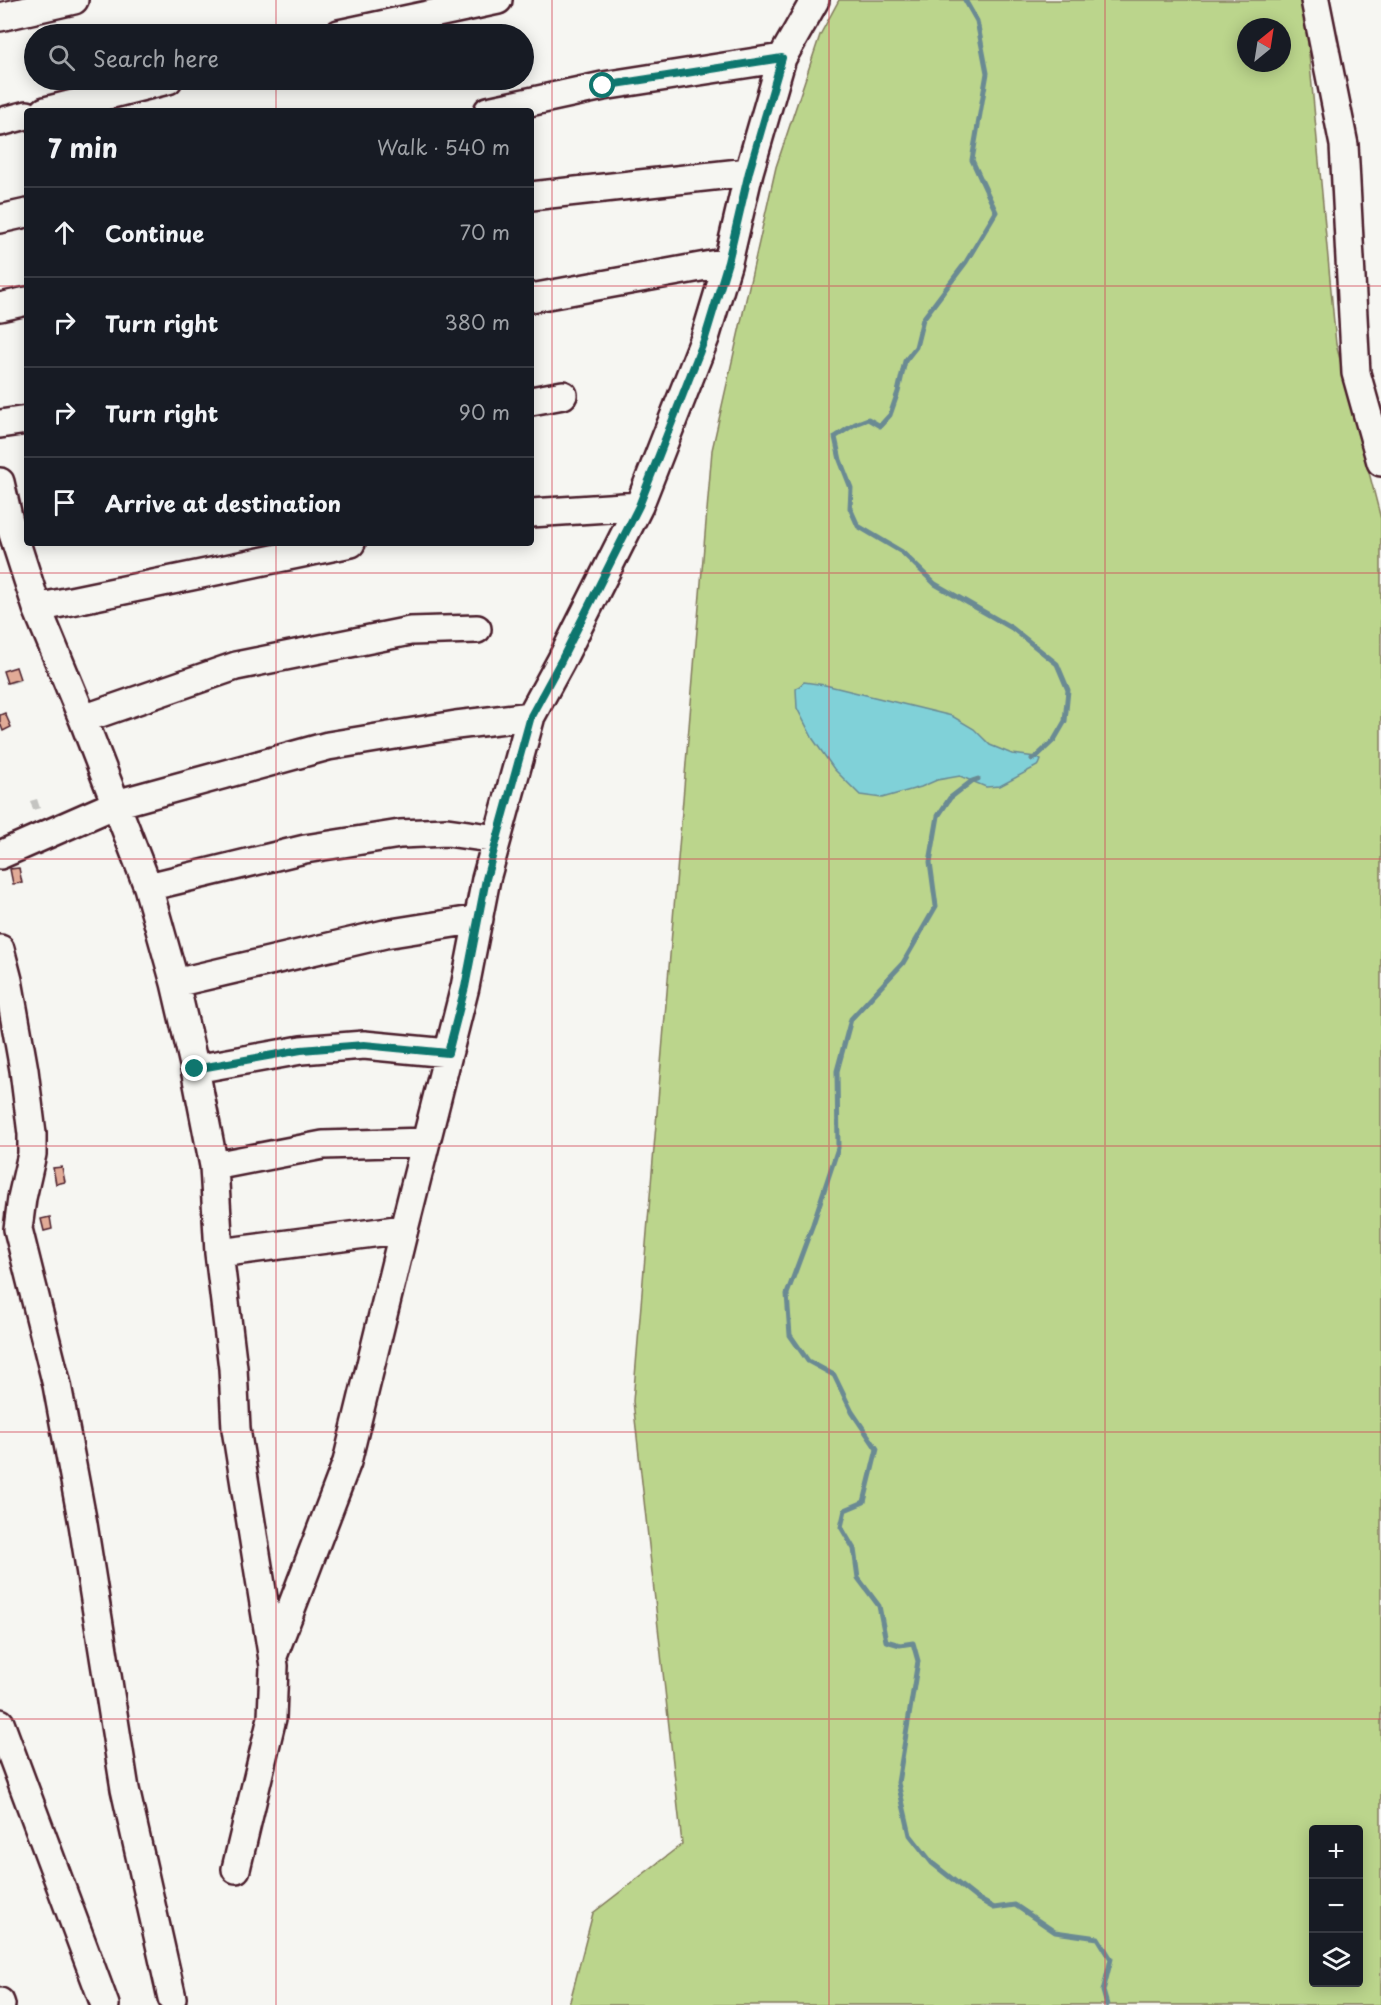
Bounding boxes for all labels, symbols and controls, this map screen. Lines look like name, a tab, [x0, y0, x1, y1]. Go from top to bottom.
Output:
north arrow	[1237, 18, 1291, 72]
search box	[24, 24, 534, 90]
icon: search	[45, 41, 78, 74]
text: Search here	[93, 41, 219, 74]
route start	[589, 72, 615, 98]
text: 7 min	[48, 128, 118, 167]
text: Walk · 540 m	[377, 132, 510, 162]
icon: ahead	[48, 216, 81, 249]
text: Continue	[105, 216, 204, 249]
text: 70 m	[460, 217, 510, 247]
icon: right	[48, 306, 81, 339]
text: Turn right	[105, 306, 218, 339]
text: 380 m	[444, 307, 510, 337]
icon: right	[48, 396, 81, 429]
text: Turn right	[105, 396, 218, 429]
text: 90 m	[459, 397, 510, 427]
icon: arrive	[48, 486, 81, 519]
text: Arrive at destination	[105, 486, 341, 519]
route end	[181, 1055, 207, 1081]
map controls	[1309, 1825, 1363, 1987]
button: +	[1309, 1825, 1363, 1879]
button: −	[1309, 1879, 1363, 1933]
button: layers	[1309, 1933, 1363, 1987]

